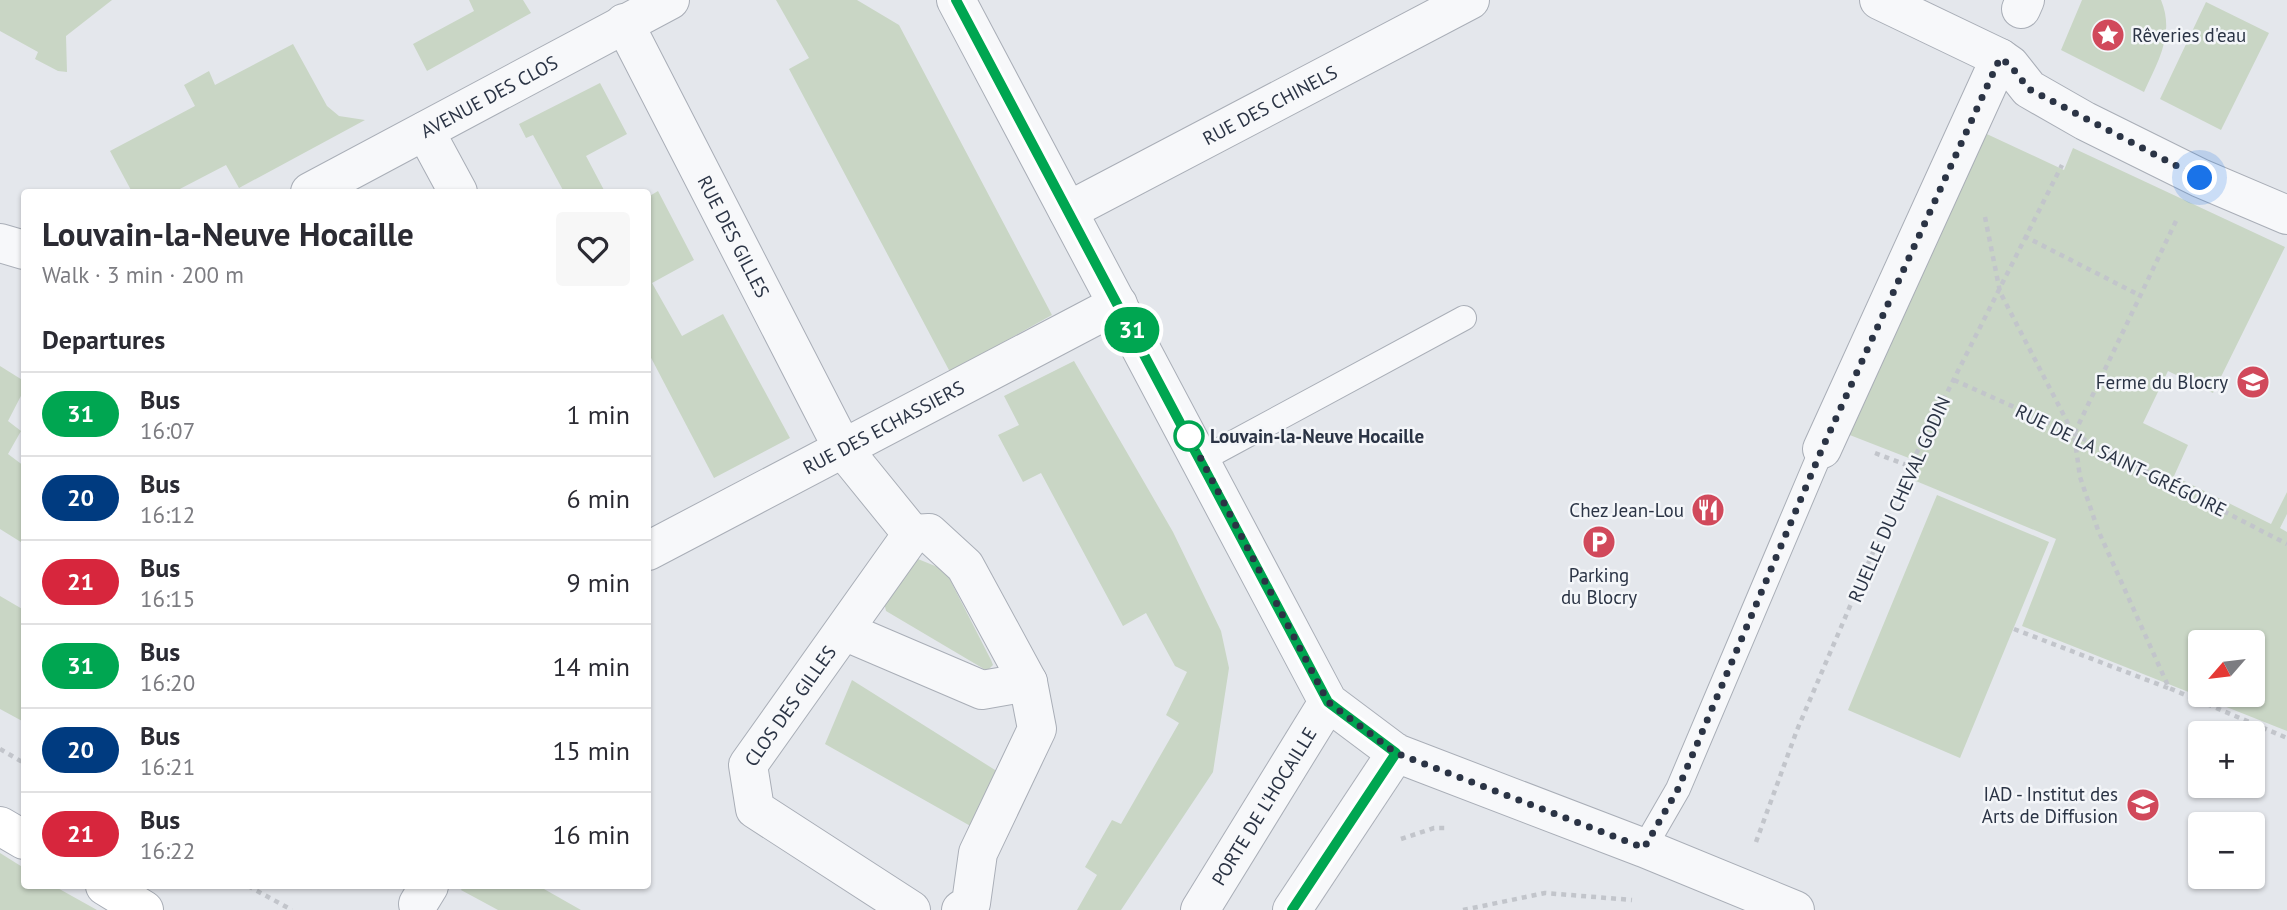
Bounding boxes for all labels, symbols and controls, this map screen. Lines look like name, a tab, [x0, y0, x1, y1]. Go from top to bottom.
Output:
place icon: Rêveries d'eau	[2089, 16, 2127, 54]
place label: Rêveries d'eau	[2132, 23, 2246, 47]
street label: AVENUE DES CLOS	[416, 50, 562, 143]
street label: RUE DES CHINELS	[1198, 60, 1341, 150]
your location	[2182, 160, 2217, 195]
street label: RUE DES GILLES	[692, 171, 775, 301]
text: Louvain-la-Neuve Hocaille	[42, 212, 414, 255]
button: heart	[556, 212, 630, 286]
text: Walk · 3 min · 200 m	[42, 260, 244, 289]
line badge: 31	[1100, 307, 1164, 353]
text: 31	[1118, 314, 1146, 345]
text: Departures	[42, 323, 165, 356]
school or university icon: Ferme du Blocry	[2234, 363, 2272, 401]
place label: Ferme du Blocry	[2096, 370, 2228, 394]
street label: RUE DES ECHASSIERS	[799, 375, 968, 480]
text: Bus	[140, 383, 180, 416]
street label: RUELLE DU CHEVAL GODIN	[1843, 392, 1955, 606]
text: 31	[67, 398, 94, 429]
text: 1 min	[567, 398, 630, 431]
street label: RUE DE LA SAINT-GRÉGOIRE	[2011, 398, 2231, 522]
text: 16:07	[140, 416, 195, 445]
marker: Louvain-la-Neuve Hocaille	[1174, 421, 1204, 451]
place label: Louvain-la-Neuve Hocaille	[1210, 424, 1424, 448]
text: Bus	[140, 467, 180, 500]
text: 20	[67, 482, 94, 513]
text: 6 min	[567, 482, 630, 515]
restaurant icon: Chez Jean-Lou	[1689, 491, 1727, 529]
place label: Chez Jean-Lou	[1569, 498, 1684, 522]
text: 16:12	[140, 500, 195, 529]
parking icon: Parking du Blocry	[1580, 523, 1618, 561]
text: Bus	[140, 551, 180, 584]
place label: Parking du Blocry	[1561, 563, 1637, 609]
text: 21	[67, 566, 94, 597]
text: 9 min	[567, 566, 630, 599]
text: 16:15	[140, 584, 195, 613]
north arrow	[2188, 630, 2264, 707]
map controls	[2188, 630, 2265, 889]
text: Bus	[140, 635, 180, 668]
street label: CLOS DES GILLES	[739, 641, 841, 771]
text: 31	[67, 650, 94, 681]
text: 14 min	[552, 650, 630, 683]
text: 16:20	[140, 668, 195, 697]
text: Bus	[140, 719, 180, 752]
button: +	[2188, 721, 2265, 798]
street label: PORTE DE L'HOCAILLE	[1206, 723, 1322, 890]
text: 20	[67, 734, 94, 765]
text: 15 min	[552, 734, 630, 767]
text: 16:21	[140, 752, 195, 781]
place label: IAD - Institut des Arts de Diffusion	[1982, 782, 2118, 828]
school or university icon: IAD - Institut des Arts de Diffusion	[2124, 786, 2162, 824]
text: Bus	[140, 803, 180, 836]
button: −	[2188, 812, 2265, 889]
text: 21	[67, 818, 94, 849]
text: 16 min	[552, 818, 630, 851]
text: 16:22	[140, 836, 195, 865]

